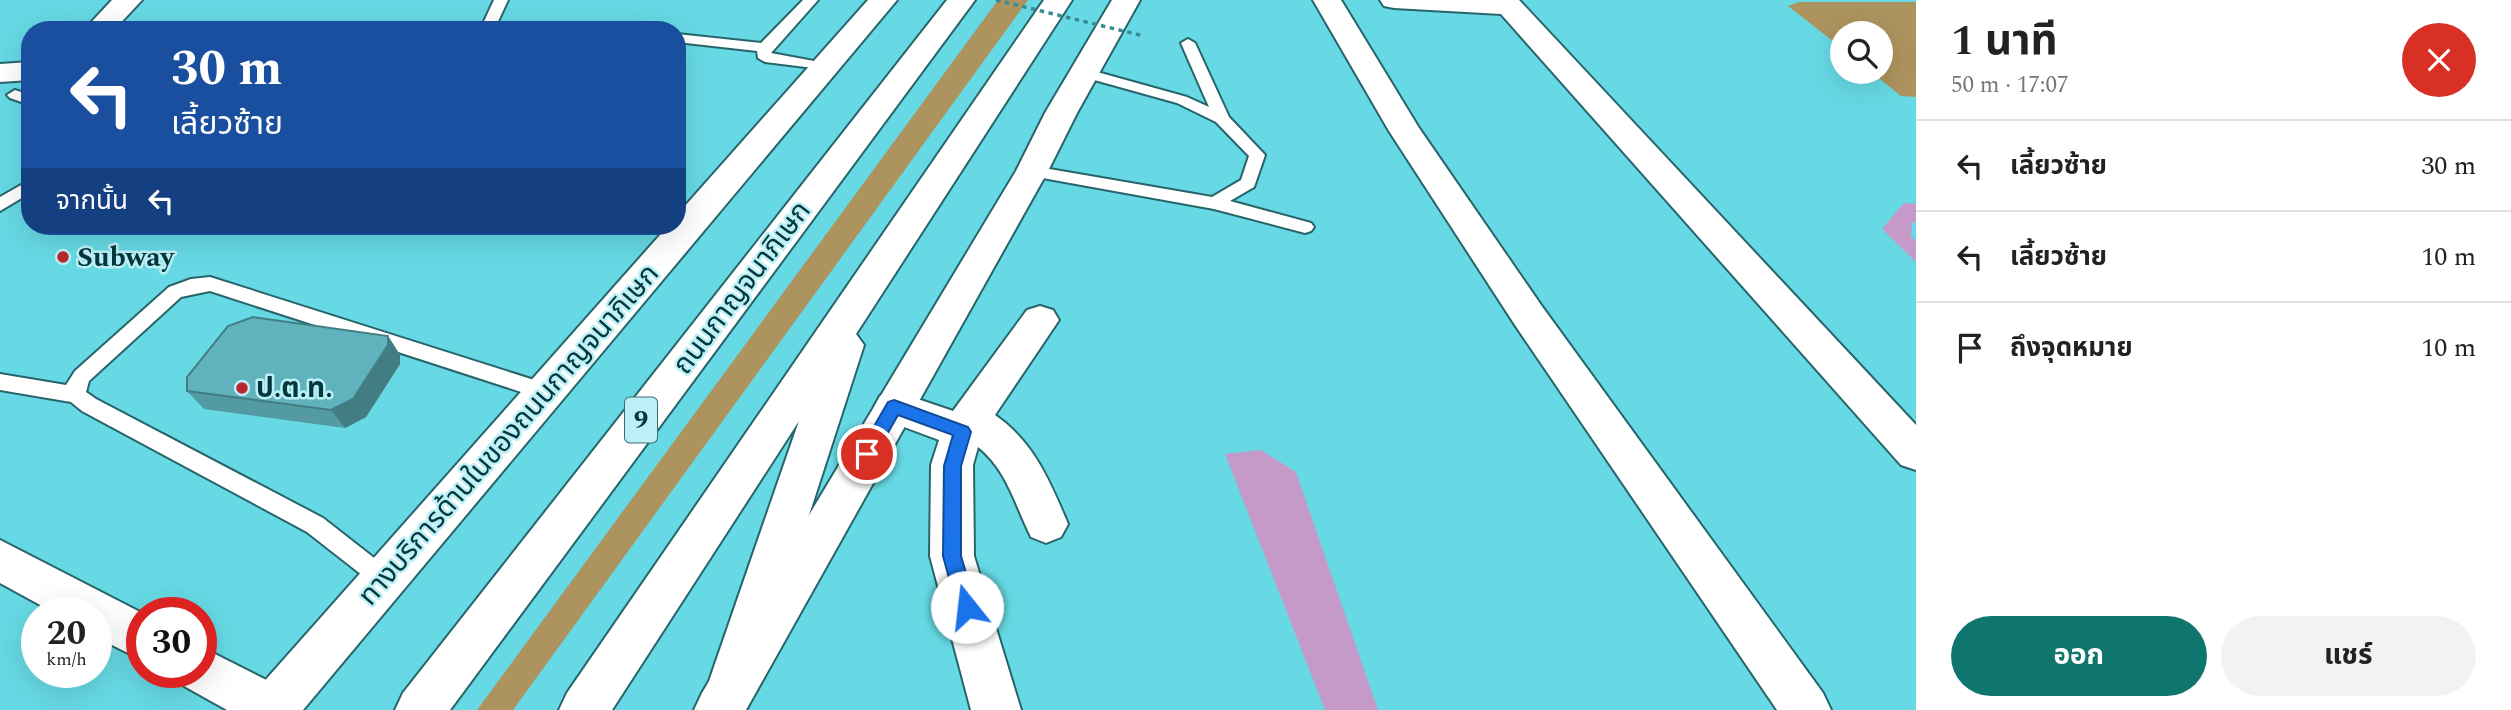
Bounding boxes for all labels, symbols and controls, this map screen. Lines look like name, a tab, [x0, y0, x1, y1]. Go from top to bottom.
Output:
text: 1 นาที	[1951, 10, 2058, 73]
map controls	[1830, 21, 1893, 84]
button: search	[1830, 21, 1893, 84]
button: close	[2402, 23, 2476, 97]
text: 30 m	[171, 32, 282, 107]
icon: left	[56, 49, 147, 140]
text: 50 m · 17:07	[1951, 68, 2069, 103]
text: เลี้ยวซ้าย	[171, 100, 283, 149]
text: เลี้ยวซ้าย	[2010, 146, 2107, 186]
text: 30 m	[2421, 146, 2476, 186]
icon: left	[1951, 147, 1989, 185]
text: จากนั้น	[56, 181, 128, 221]
icon: left	[142, 182, 180, 220]
street label: ถนนกาญจนาภิเษก	[662, 192, 822, 384]
place label: Subway	[77, 236, 176, 279]
text: เลี้ยวซ้าย	[2010, 237, 2107, 277]
text: 10 m	[2421, 237, 2476, 277]
icon: left	[1951, 238, 1989, 276]
marker: Subway	[55, 249, 71, 265]
street label: ทางบริการด้านในของถนนกาญจนาภิเษก	[348, 254, 670, 616]
text: ถึงจุดหมาย	[2010, 328, 2133, 368]
text: 10 m	[2421, 328, 2476, 368]
icon: arrive	[1951, 329, 1989, 367]
place label: ป.ต.ท.	[256, 367, 333, 410]
marker: ป.ต.ท.	[234, 380, 250, 396]
road number: 9	[625, 398, 657, 442]
pin	[837, 424, 897, 484]
icon: arrive	[848, 435, 886, 473]
position arrow	[930, 570, 1004, 644]
speed limit sign: 30	[126, 597, 217, 688]
text: 20	[47, 607, 86, 660]
button: ออก	[1951, 616, 2207, 696]
button: แชร์	[2221, 616, 2476, 696]
text: km/h	[46, 646, 87, 673]

